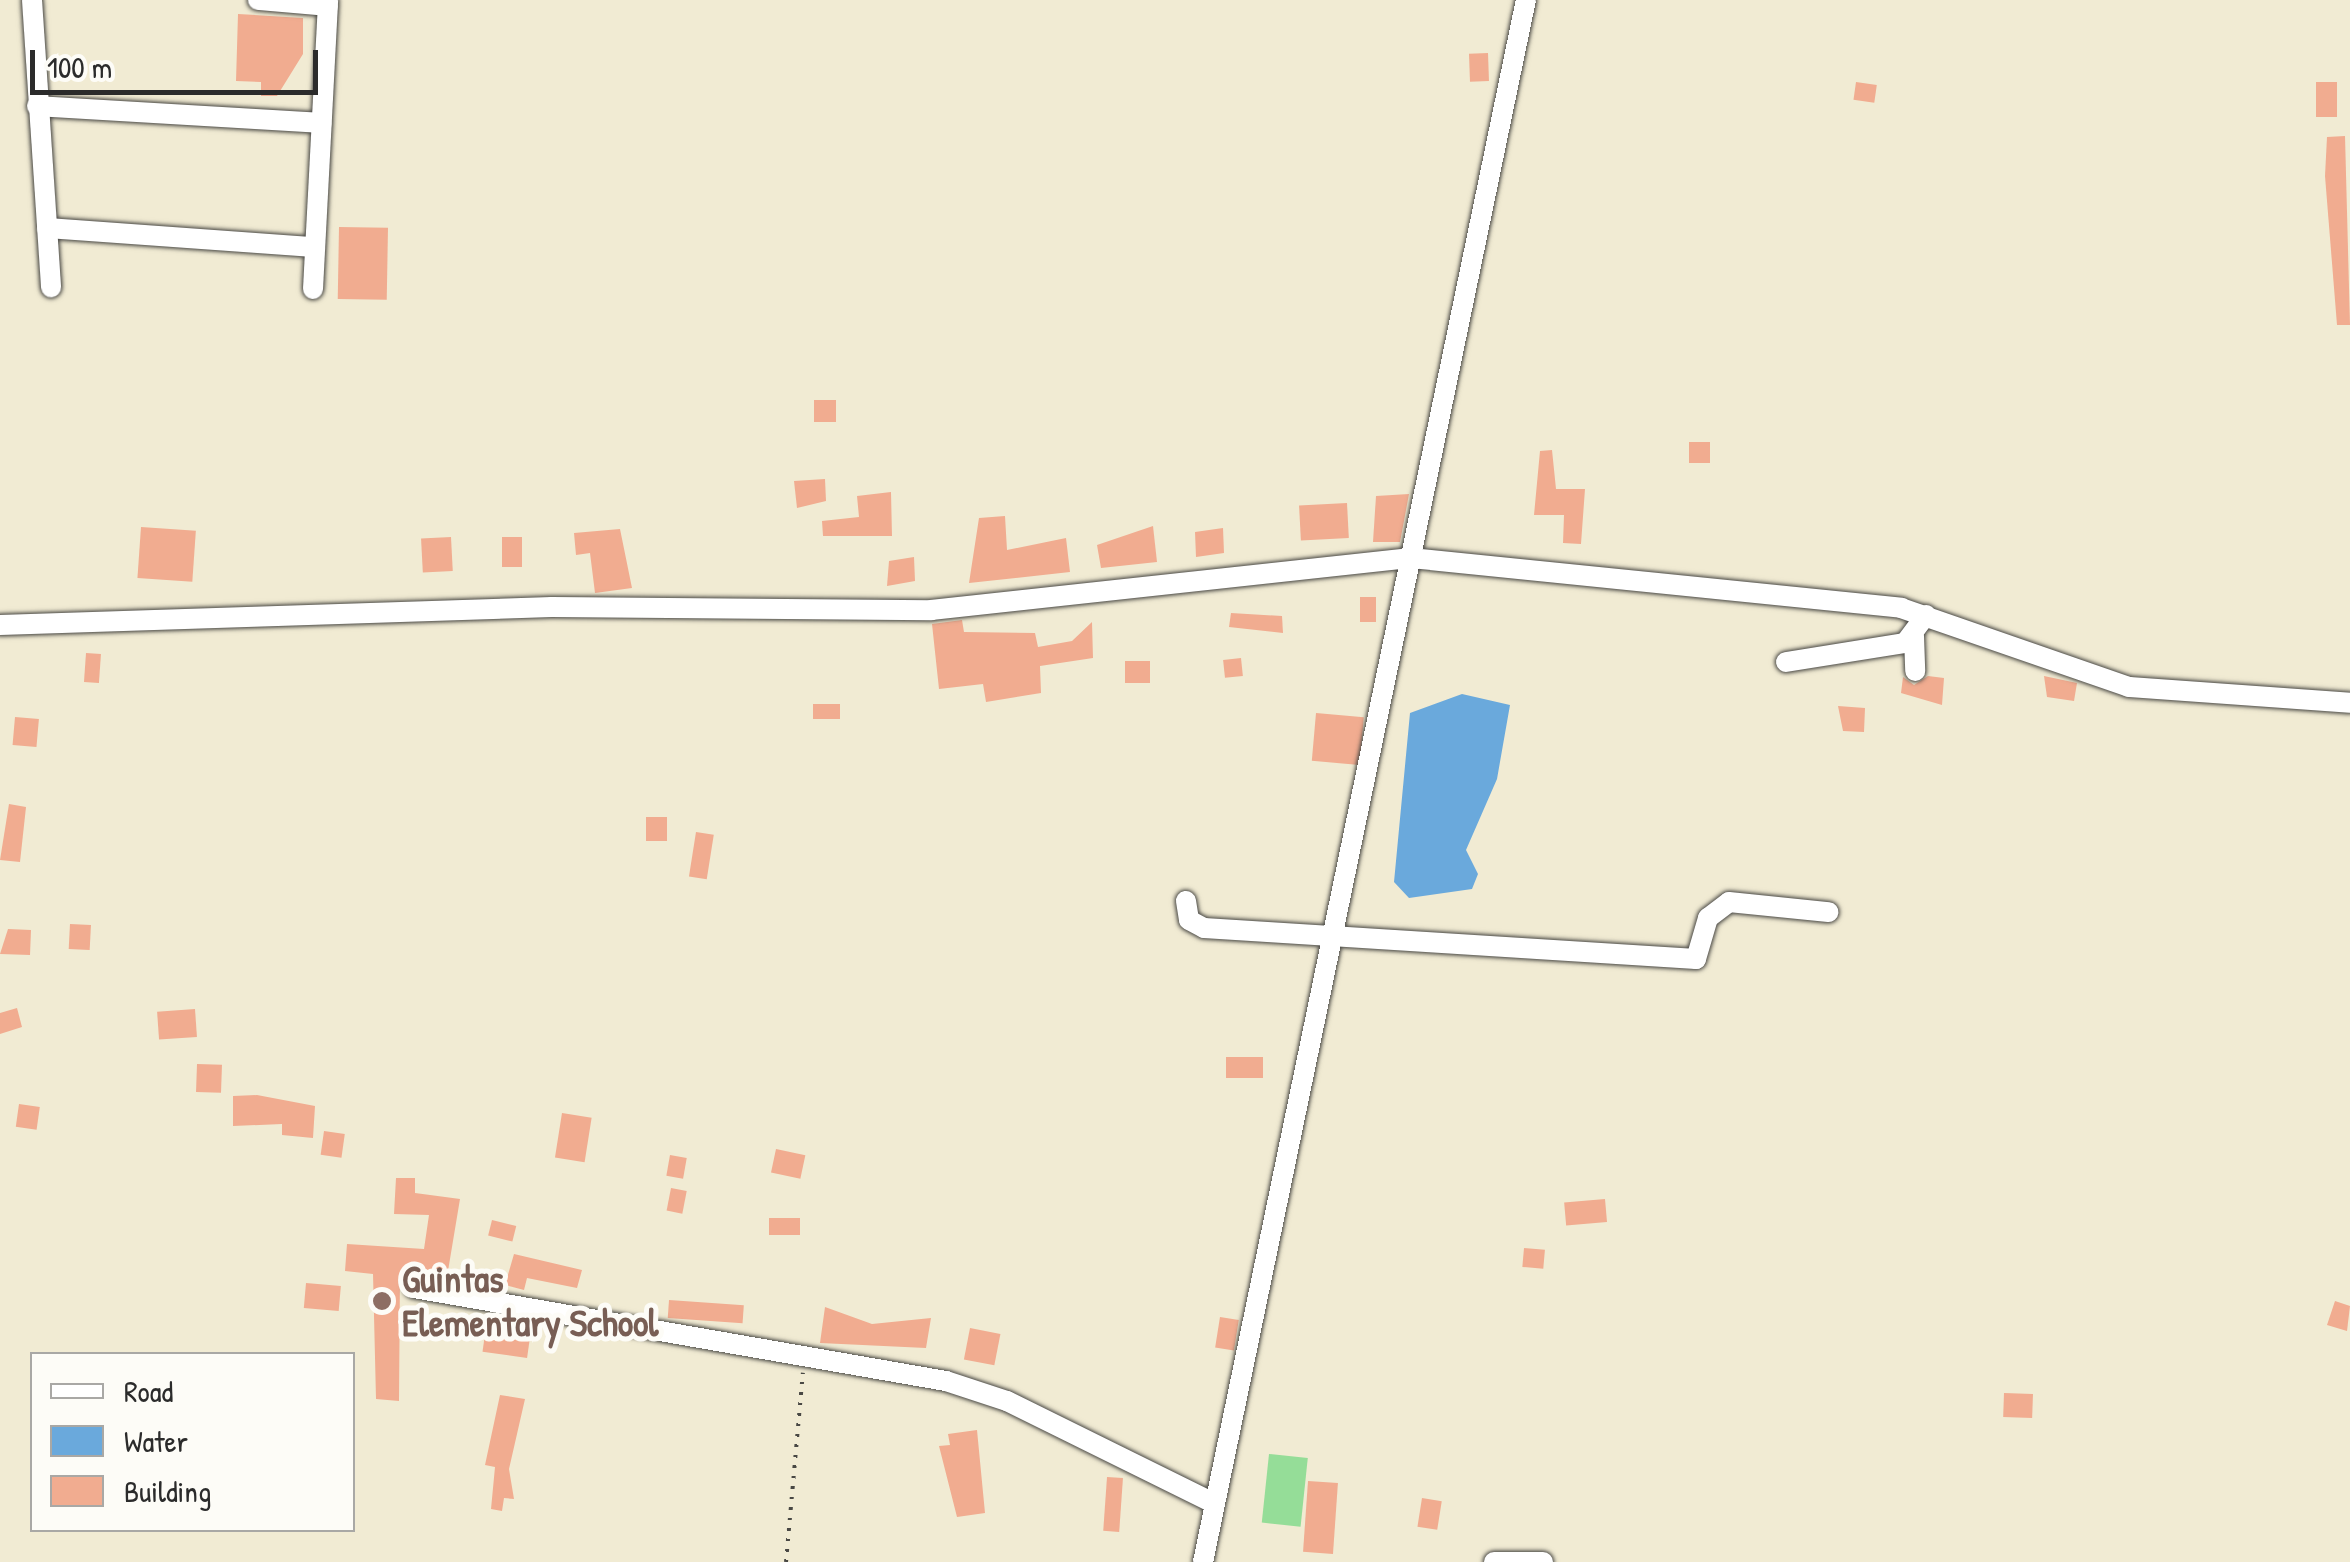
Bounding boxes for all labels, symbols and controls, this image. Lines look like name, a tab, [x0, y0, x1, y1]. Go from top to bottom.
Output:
scale bar	[35, 30, 322, 92]
text: 100 m	[47, 47, 112, 87]
place label: Guintas Elementary School	[402, 1256, 658, 1346]
marker: Guintas Elementary School	[371, 1290, 393, 1312]
legend	[30, 1352, 355, 1532]
text: Road	[124, 1371, 173, 1411]
text: Water	[124, 1421, 188, 1461]
text: Building	[124, 1471, 211, 1511]

